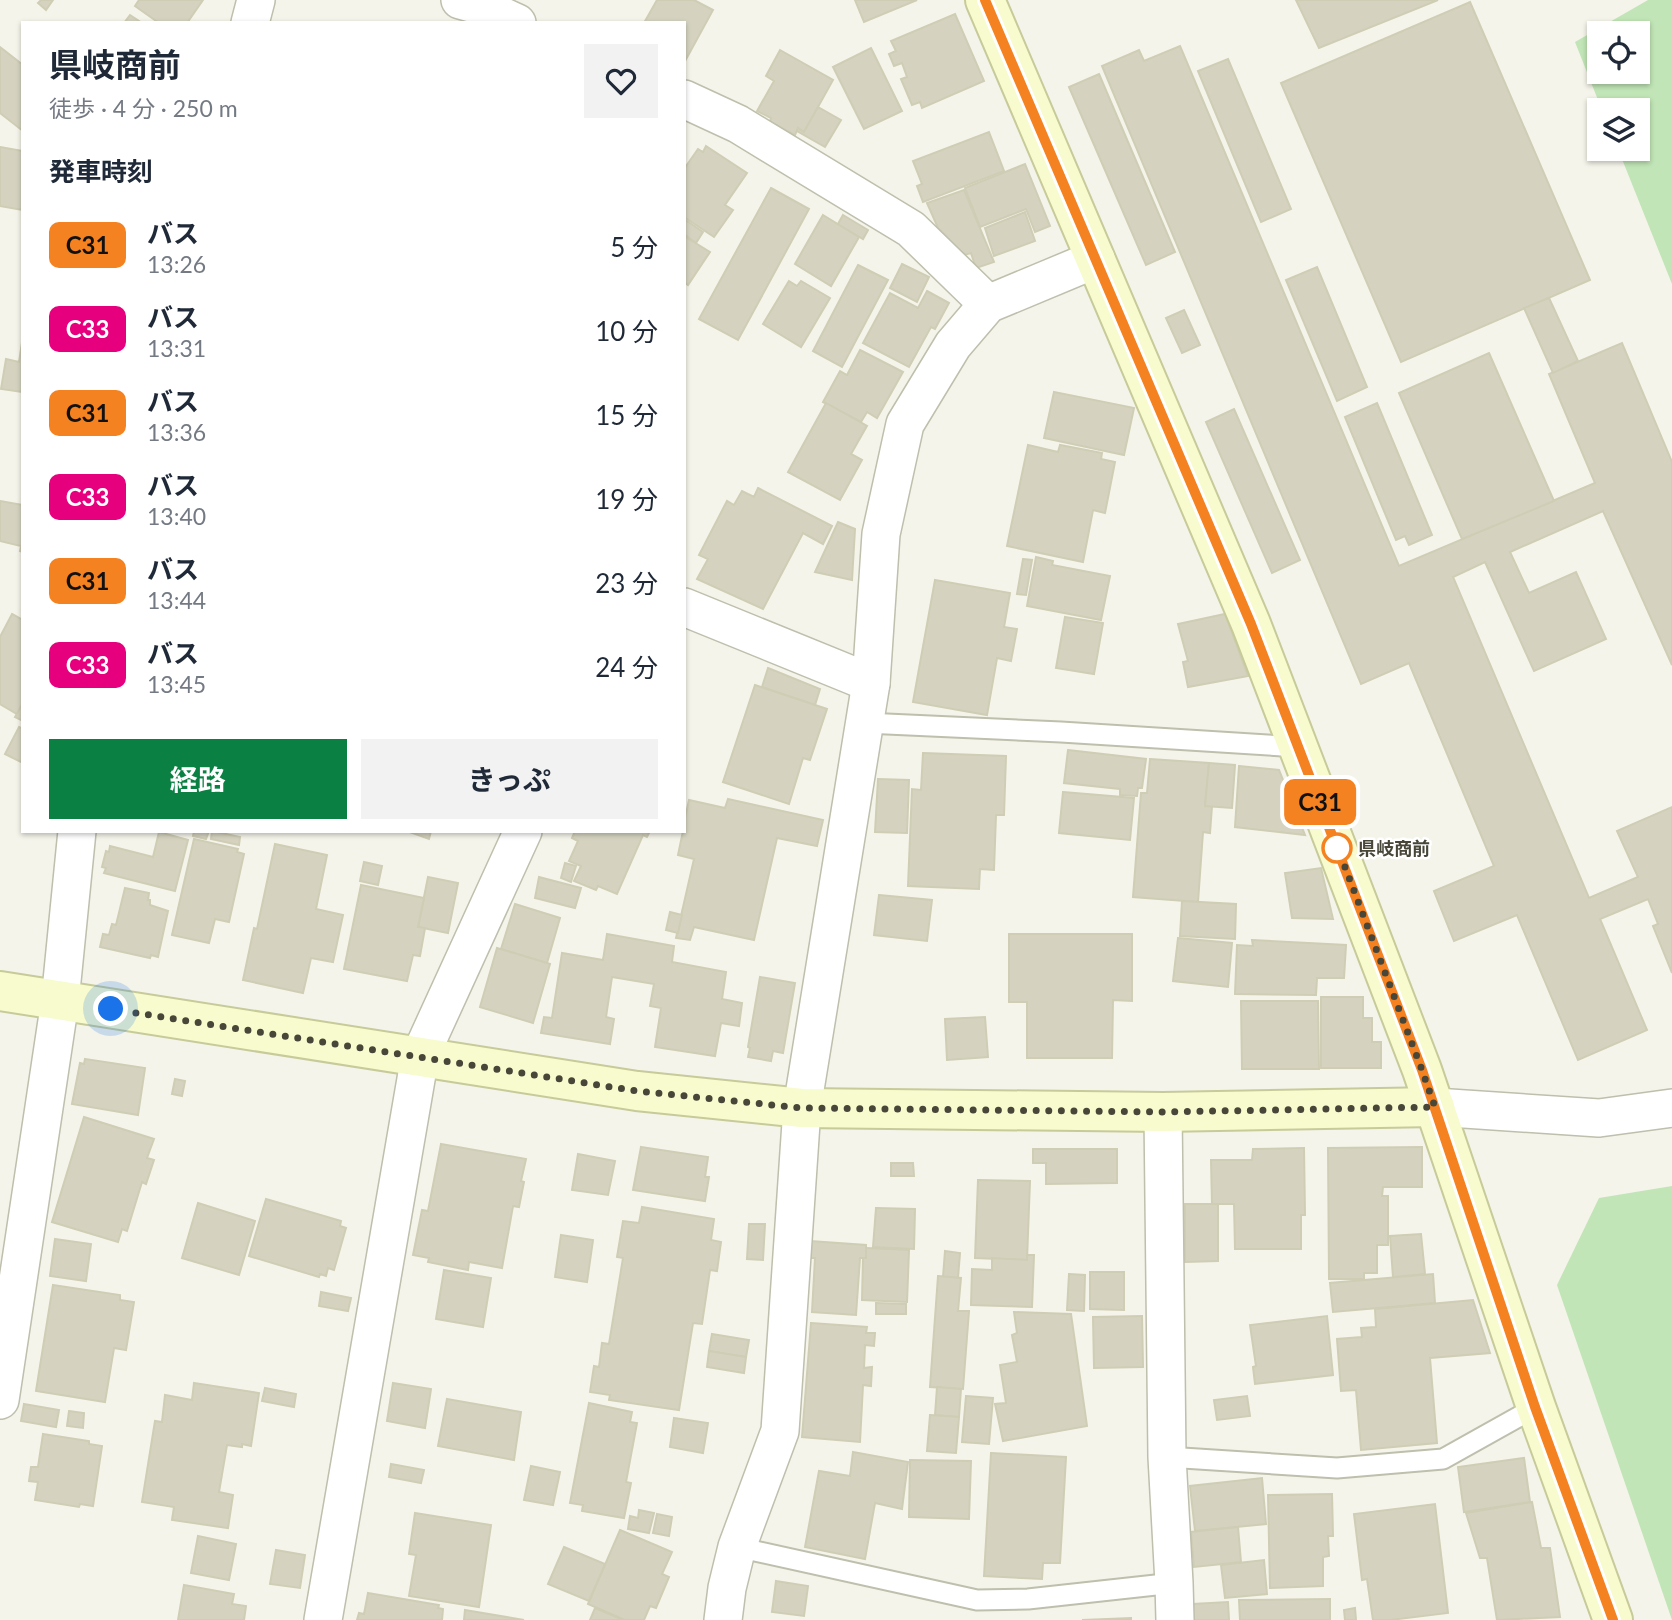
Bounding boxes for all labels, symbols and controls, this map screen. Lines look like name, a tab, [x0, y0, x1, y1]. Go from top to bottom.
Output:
map controls	[1587, 21, 1650, 161]
button: locate	[1587, 21, 1650, 84]
text: 県岐商前	[49, 44, 181, 84]
button: heart	[584, 44, 658, 118]
text: 徒歩 · 4 分 · 250 m	[49, 94, 238, 122]
button: layers	[1587, 98, 1650, 161]
text: 発車時刻	[49, 155, 153, 187]
text: バス	[147, 217, 199, 249]
text: C31	[66, 230, 109, 259]
text: 5 分	[610, 231, 658, 263]
text: 13:26	[147, 250, 206, 278]
text: バス	[147, 301, 199, 333]
text: C33	[66, 314, 109, 343]
text: 10 分	[595, 315, 658, 347]
text: 13:31	[147, 334, 206, 362]
text: バス	[147, 385, 199, 417]
text: C31	[66, 398, 109, 427]
text: 15 分	[595, 399, 658, 431]
text: 13:36	[147, 418, 206, 446]
text: バス	[147, 469, 199, 501]
text: C33	[66, 482, 109, 511]
text: 19 分	[595, 483, 658, 515]
text: 13:40	[147, 502, 206, 530]
text: バス	[147, 553, 199, 585]
text: C31	[66, 566, 109, 595]
text: 23 分	[595, 567, 658, 599]
text: 13:44	[147, 586, 206, 614]
text: バス	[147, 637, 199, 669]
text: C33	[66, 650, 109, 679]
text: 24 分	[595, 651, 658, 683]
text: 13:45	[147, 670, 206, 698]
button: 経路	[49, 739, 347, 819]
button: きっぷ	[361, 739, 658, 819]
line badge: C31	[1280, 779, 1360, 825]
text: C31	[1298, 787, 1342, 816]
marker: 県岐商前	[1322, 833, 1352, 863]
place label: 県岐商前	[1358, 837, 1430, 859]
your location	[93, 991, 128, 1026]

